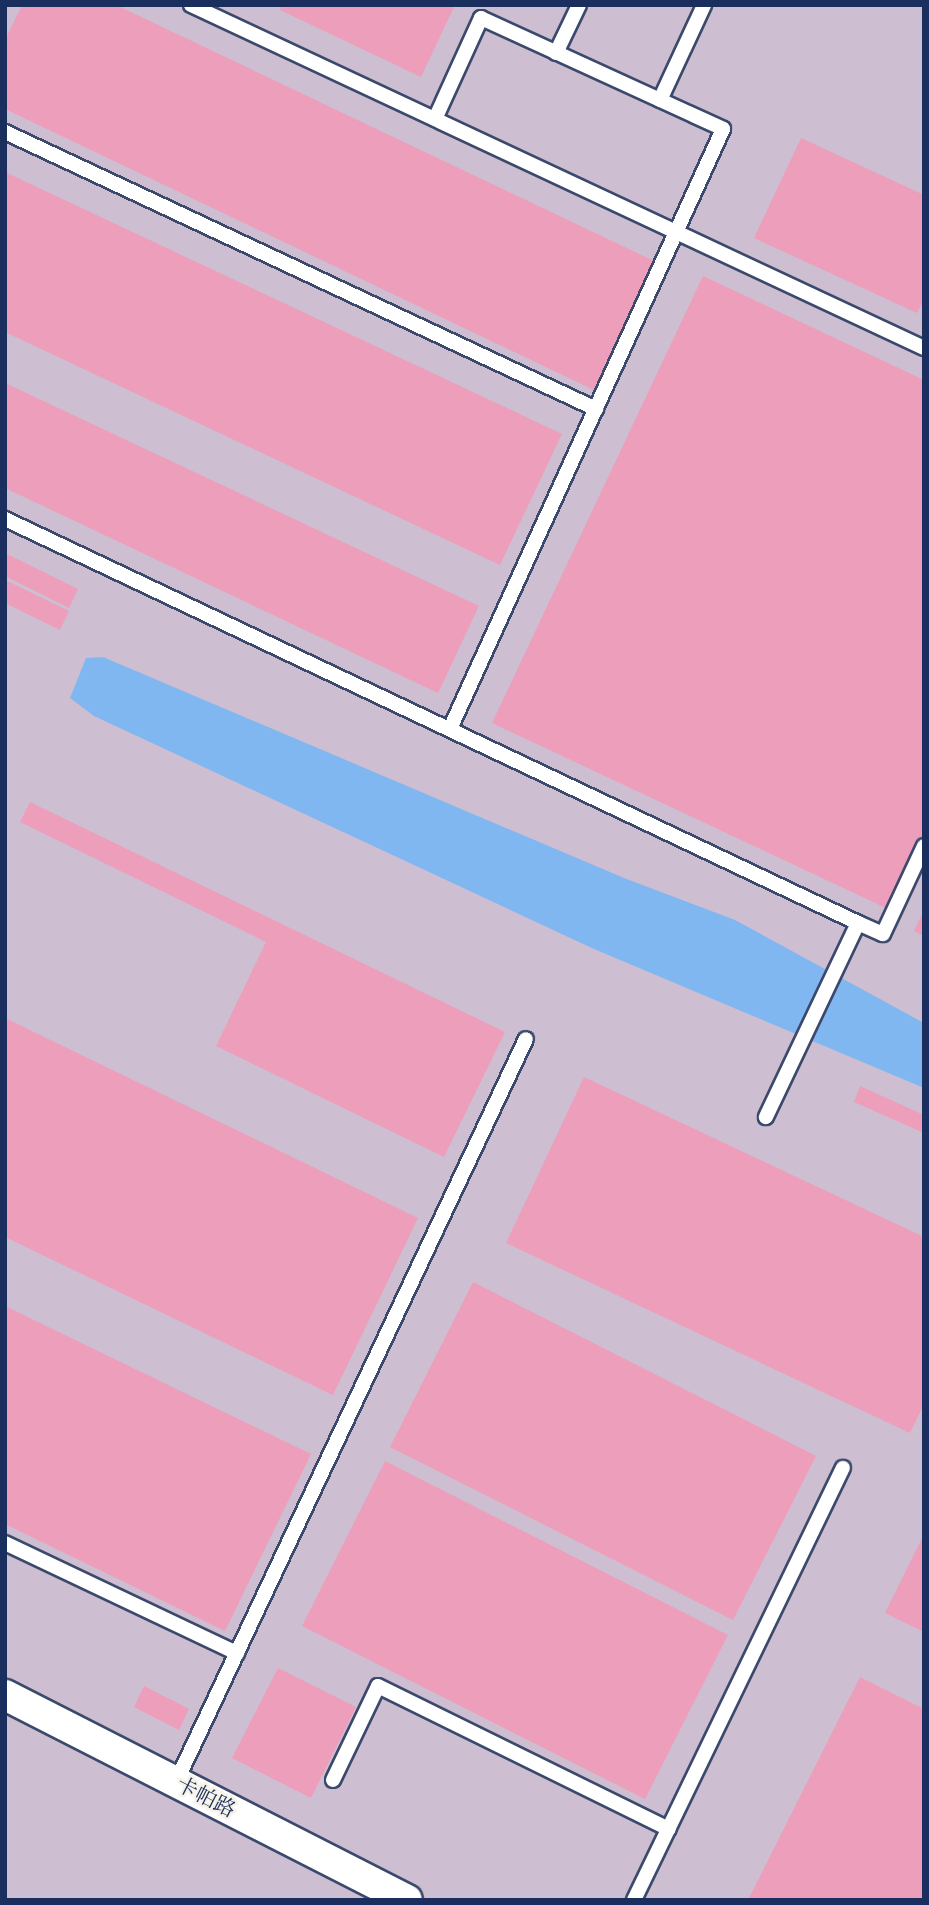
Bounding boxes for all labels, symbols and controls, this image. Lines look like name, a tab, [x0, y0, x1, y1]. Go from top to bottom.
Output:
street label: 卡帕路	[172, 1771, 240, 1823]

